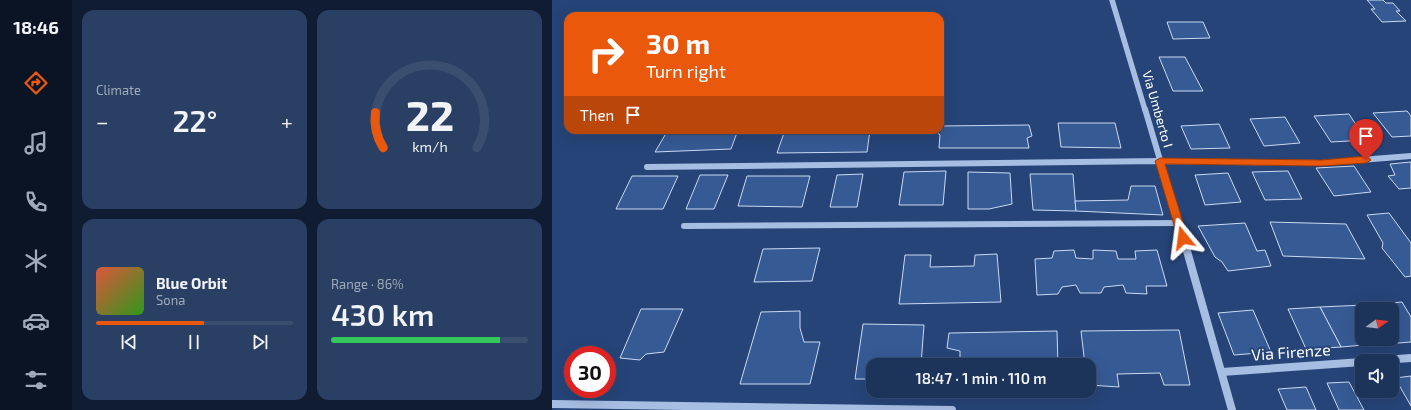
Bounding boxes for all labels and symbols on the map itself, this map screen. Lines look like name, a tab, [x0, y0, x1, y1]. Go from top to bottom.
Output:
street label: Via Umberto I	[1139, 69, 1177, 149]
pin	[1349, 119, 1383, 160]
position arrow	[1162, 217, 1204, 259]
north arrow	[1355, 302, 1399, 346]
street label: Via Firenze	[1251, 339, 1331, 364]
speed limit sign: 30	[564, 346, 616, 398]

